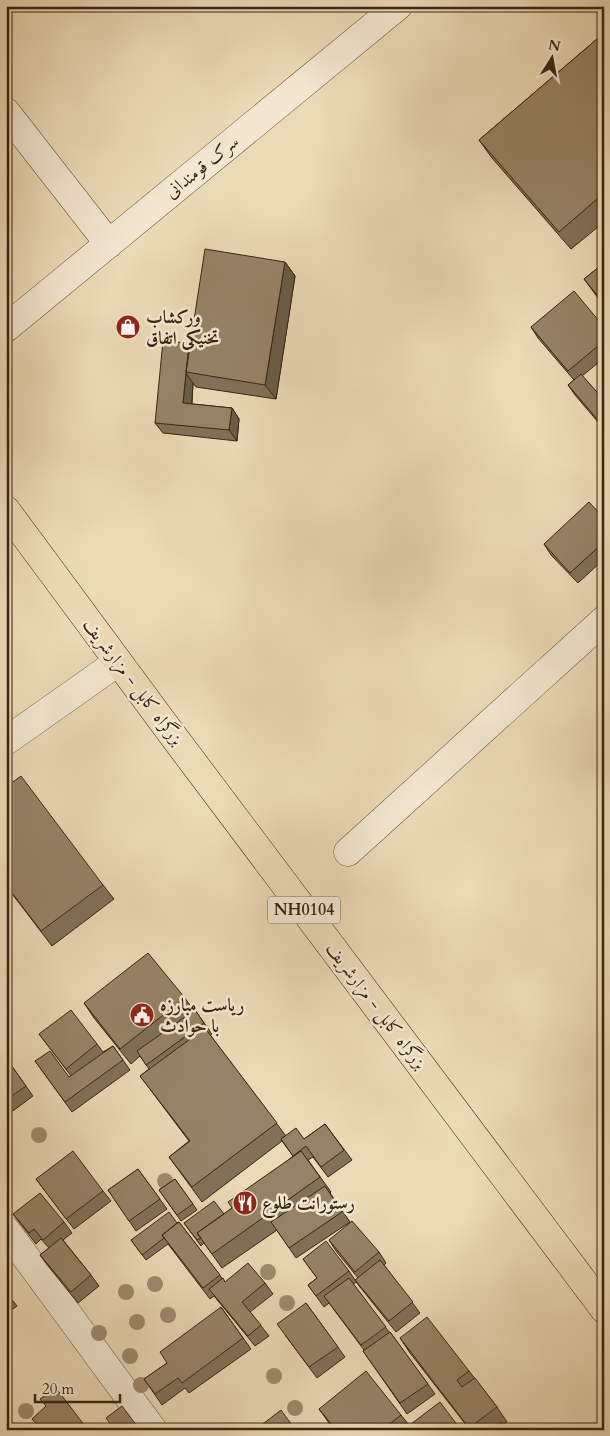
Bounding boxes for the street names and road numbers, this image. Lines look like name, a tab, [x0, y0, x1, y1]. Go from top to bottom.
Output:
street label: سرک قومندانی	[160, 129, 244, 205]
street label: بزرگراه کابل - مزارشریف	[77, 613, 189, 751]
road number: NH0104	[268, 896, 340, 924]
street label: بزرگراه کابل - مزارشریف	[320, 937, 432, 1075]

